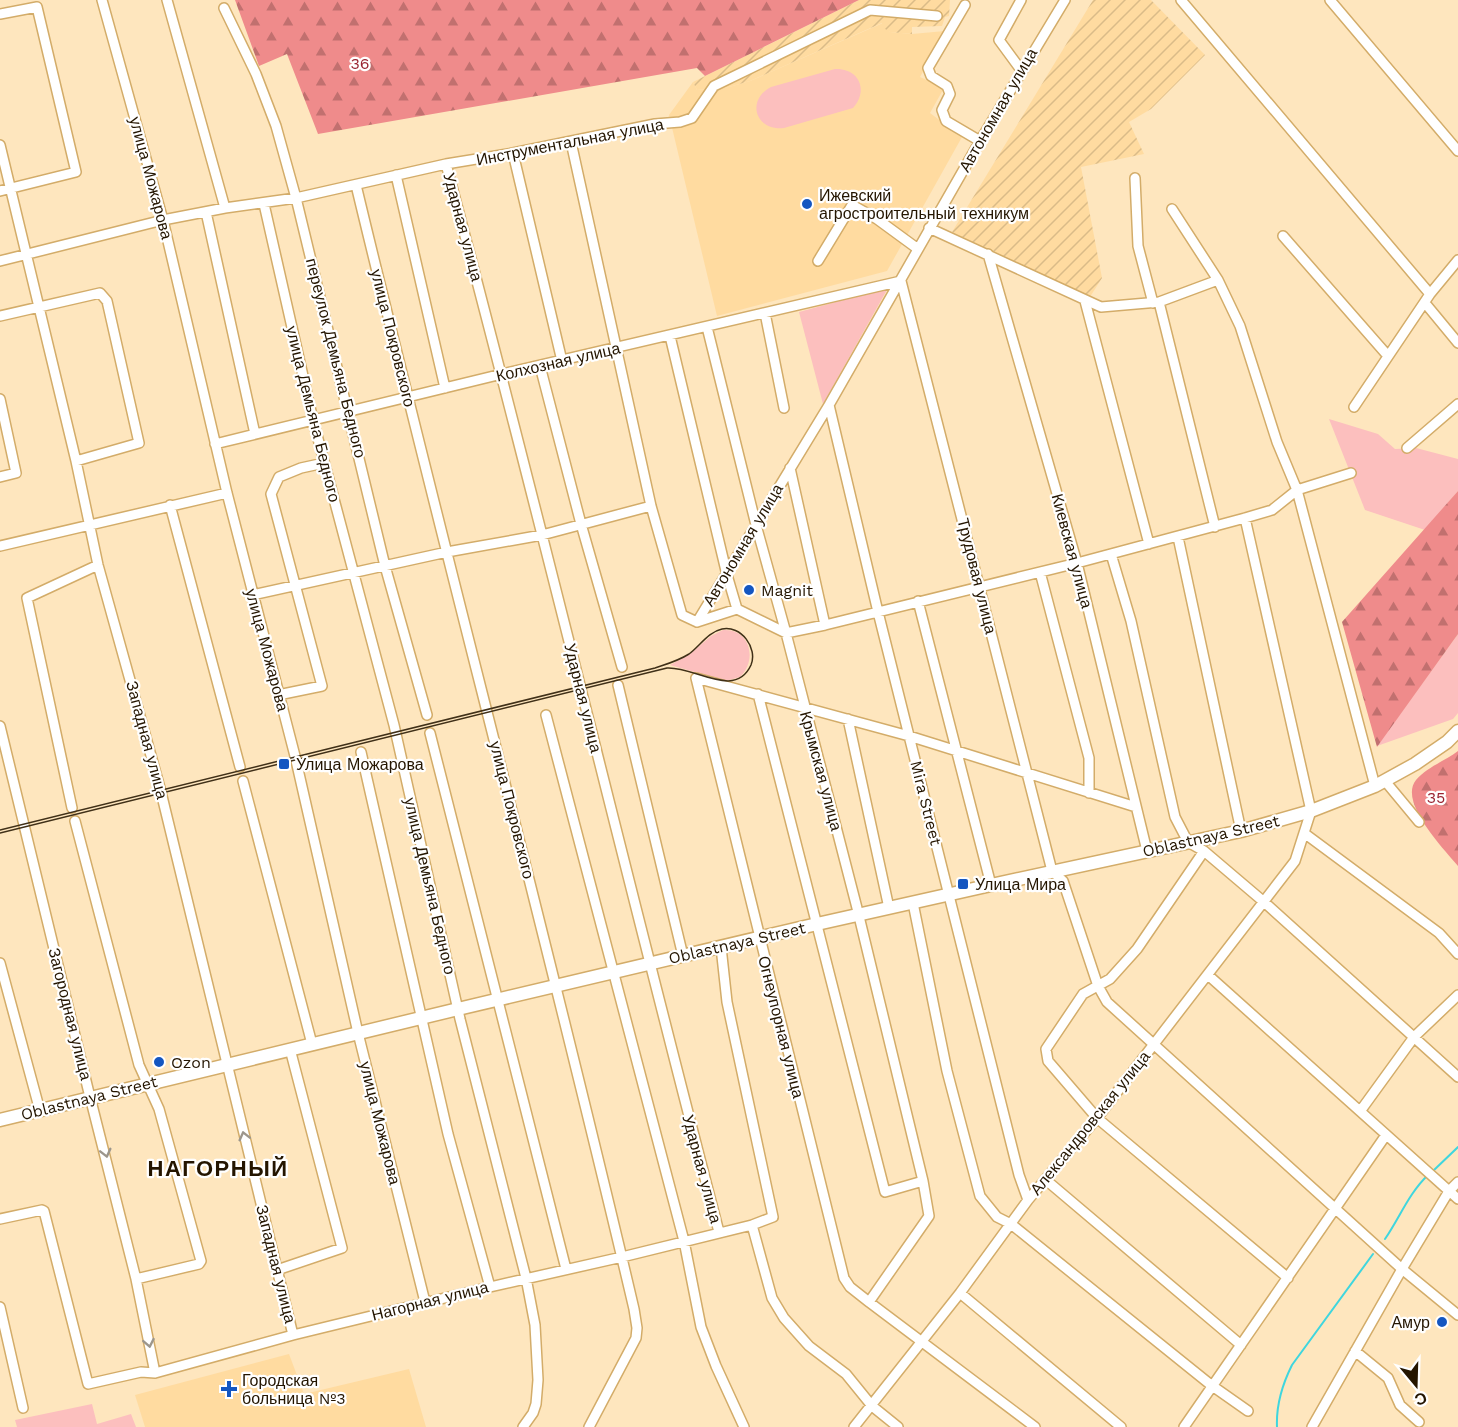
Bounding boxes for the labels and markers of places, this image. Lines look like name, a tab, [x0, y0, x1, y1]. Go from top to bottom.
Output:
place label: Ижевский агростроительный техникум	[819, 186, 1029, 223]
marker: Ижевский агростроительный техникум	[800, 197, 814, 211]
place label: Magnit	[761, 581, 813, 600]
marker: Magnit	[742, 583, 756, 597]
place label: Улица Можарова	[296, 755, 424, 774]
marker: Улица Можарова	[277, 757, 291, 771]
place label: Улица Мира	[975, 875, 1066, 894]
marker: Улица Мира	[956, 877, 970, 891]
place label: Ozon	[171, 1053, 211, 1072]
marker: Ozon	[152, 1055, 166, 1069]
place label: Амур	[1391, 1313, 1430, 1332]
marker: Амур	[1435, 1315, 1449, 1329]
place label: Городская больница №3	[242, 1371, 346, 1408]
marker: Городская больница №3	[220, 1380, 238, 1398]

